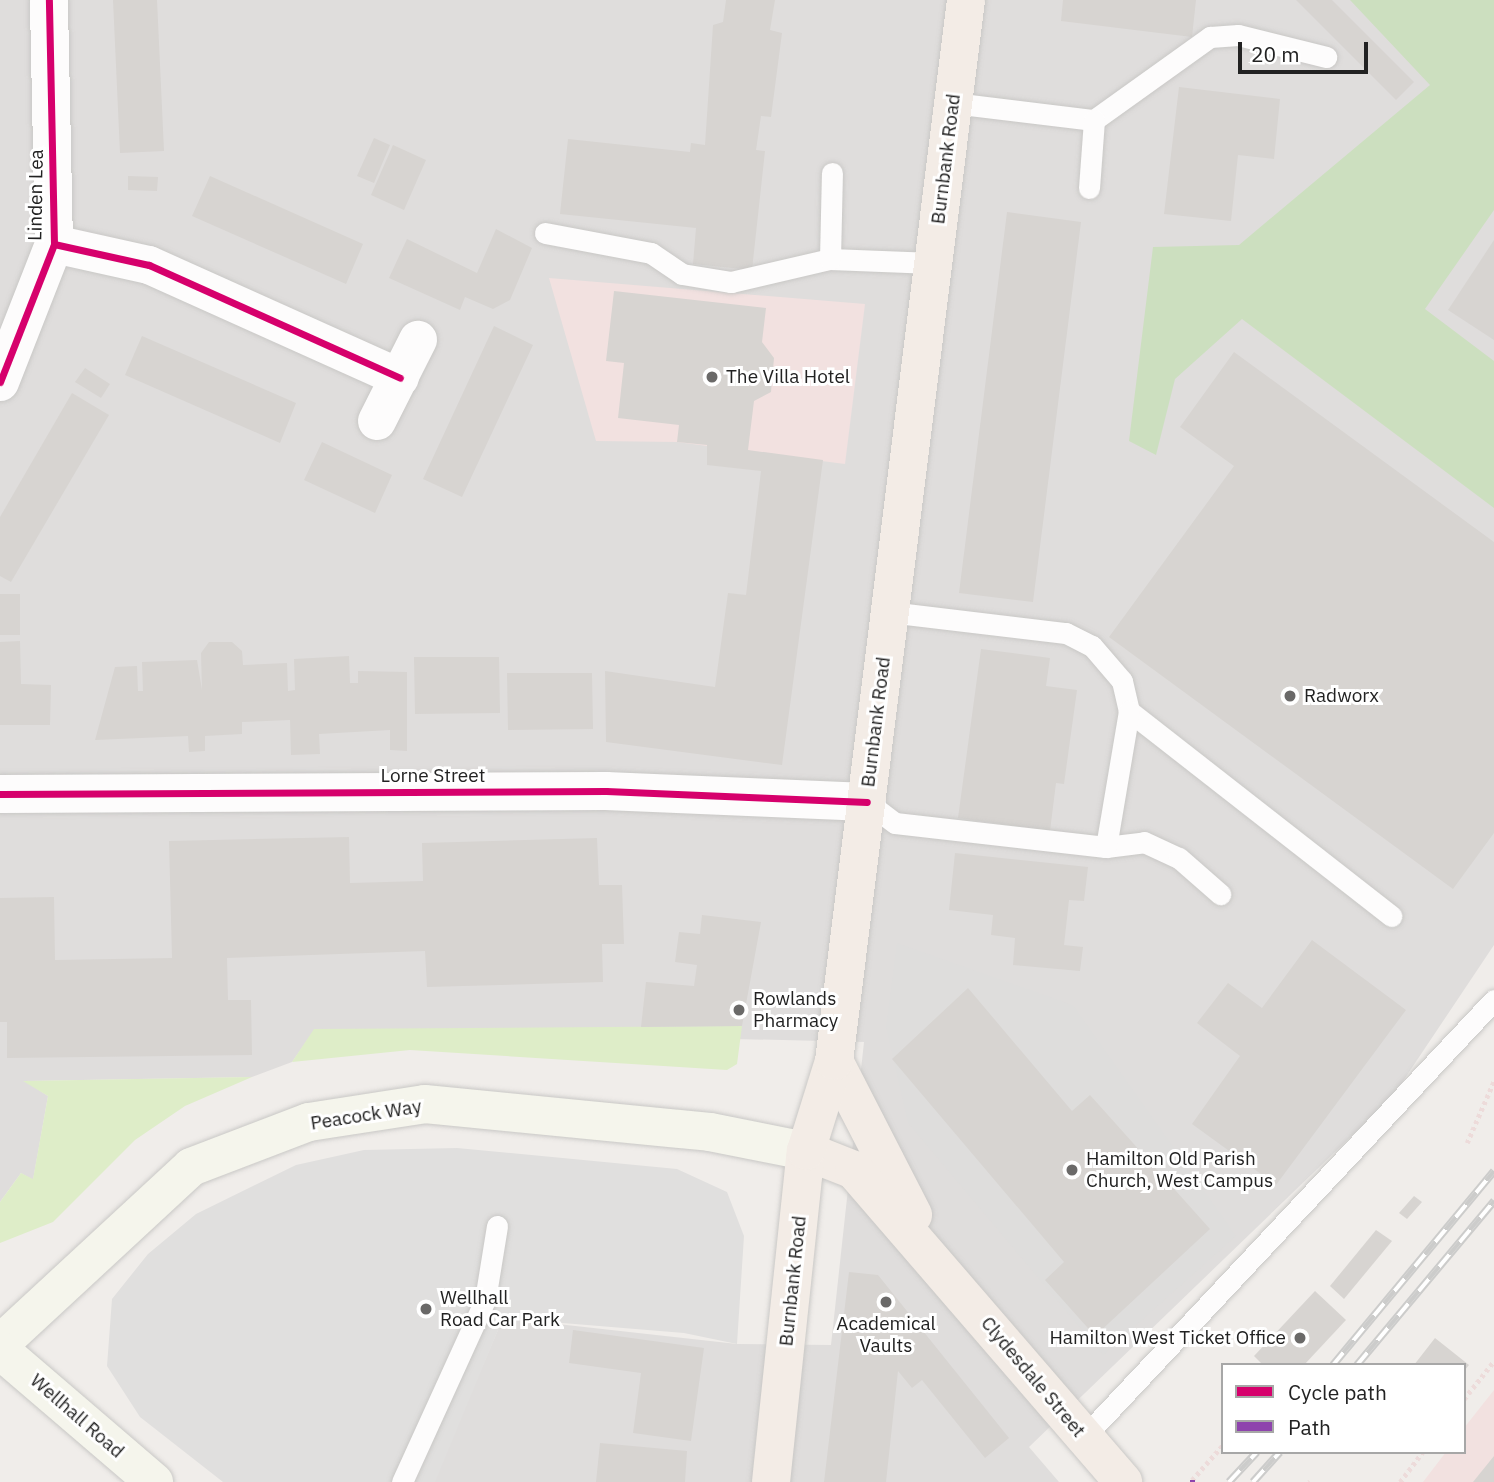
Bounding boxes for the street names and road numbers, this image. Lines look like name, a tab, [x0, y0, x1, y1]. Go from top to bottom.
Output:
street label: Burnbank Road	[927, 93, 965, 225]
street label: Linden Lea	[24, 149, 48, 241]
street label: Burnbank Road	[857, 656, 895, 788]
street label: Lorne Street	[381, 765, 485, 787]
street label: Peacock Way	[309, 1095, 423, 1135]
street label: Burnbank Road	[775, 1215, 811, 1347]
street label: Clydesdale Street	[976, 1312, 1090, 1442]
street label: Wellhall Road	[25, 1369, 129, 1463]

